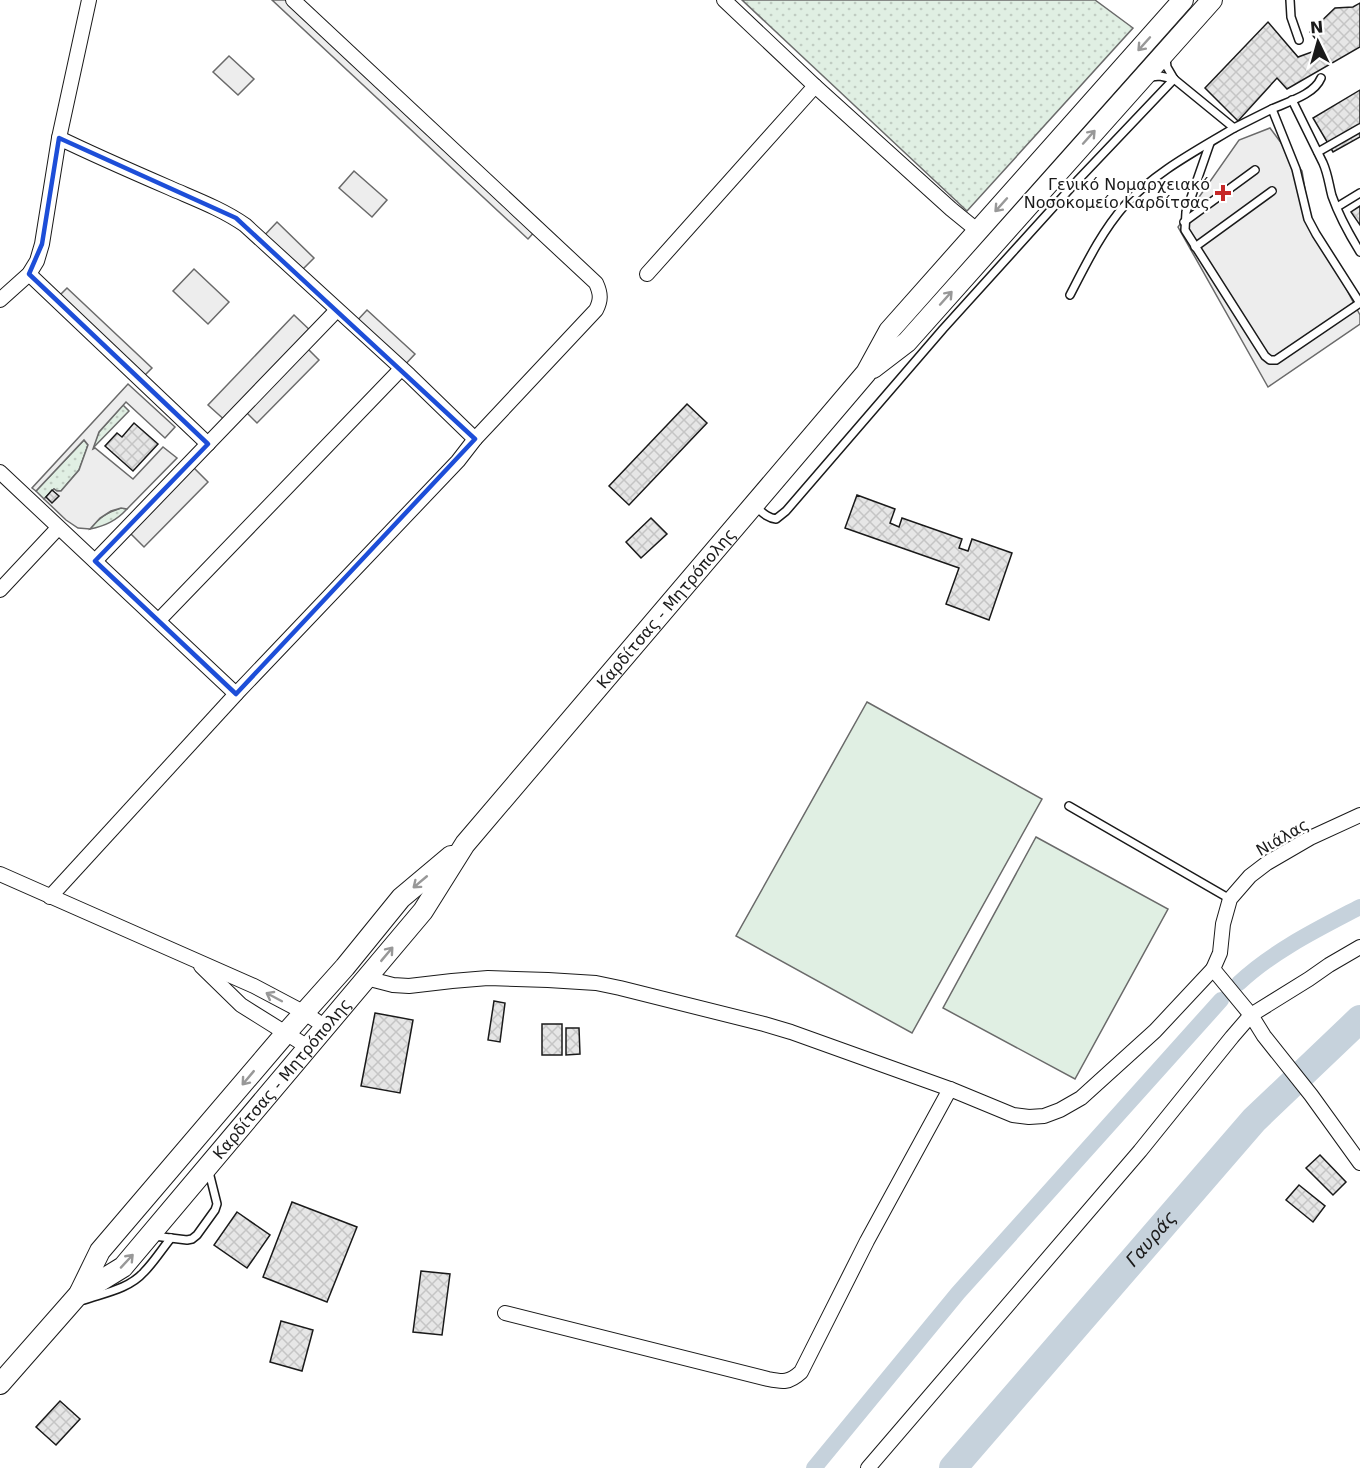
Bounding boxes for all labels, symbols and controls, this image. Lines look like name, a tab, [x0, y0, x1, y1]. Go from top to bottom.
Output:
north arrow	[1288, 12, 1348, 72]
text: N	[1309, 18, 1324, 38]
one-way arrow	[1137, 36, 1151, 51]
one-way arrow	[1082, 129, 1096, 144]
place label: Γενικό Νομαρχειακό Νοσοκομείο Καρδίτσας	[1024, 175, 1210, 212]
marker: Γενικό Νομαρχειακό Νοσοκομείο Καρδίτσας	[1214, 184, 1232, 202]
one-way arrow	[994, 197, 1008, 212]
one-way arrow	[939, 291, 953, 306]
street label: Καρδίτσας - Μητρόπολης	[593, 525, 740, 692]
street label: Νιάλας	[1253, 815, 1312, 860]
one-way arrow	[413, 875, 428, 889]
one-way arrow	[380, 947, 394, 962]
one-way arrow	[266, 991, 283, 1003]
street label: Καρδίτσας - Μητρόπολης	[209, 995, 355, 1163]
one-way arrow	[241, 1070, 255, 1085]
water label: Γαυράς	[1121, 1206, 1181, 1270]
one-way arrow	[120, 1253, 134, 1268]

